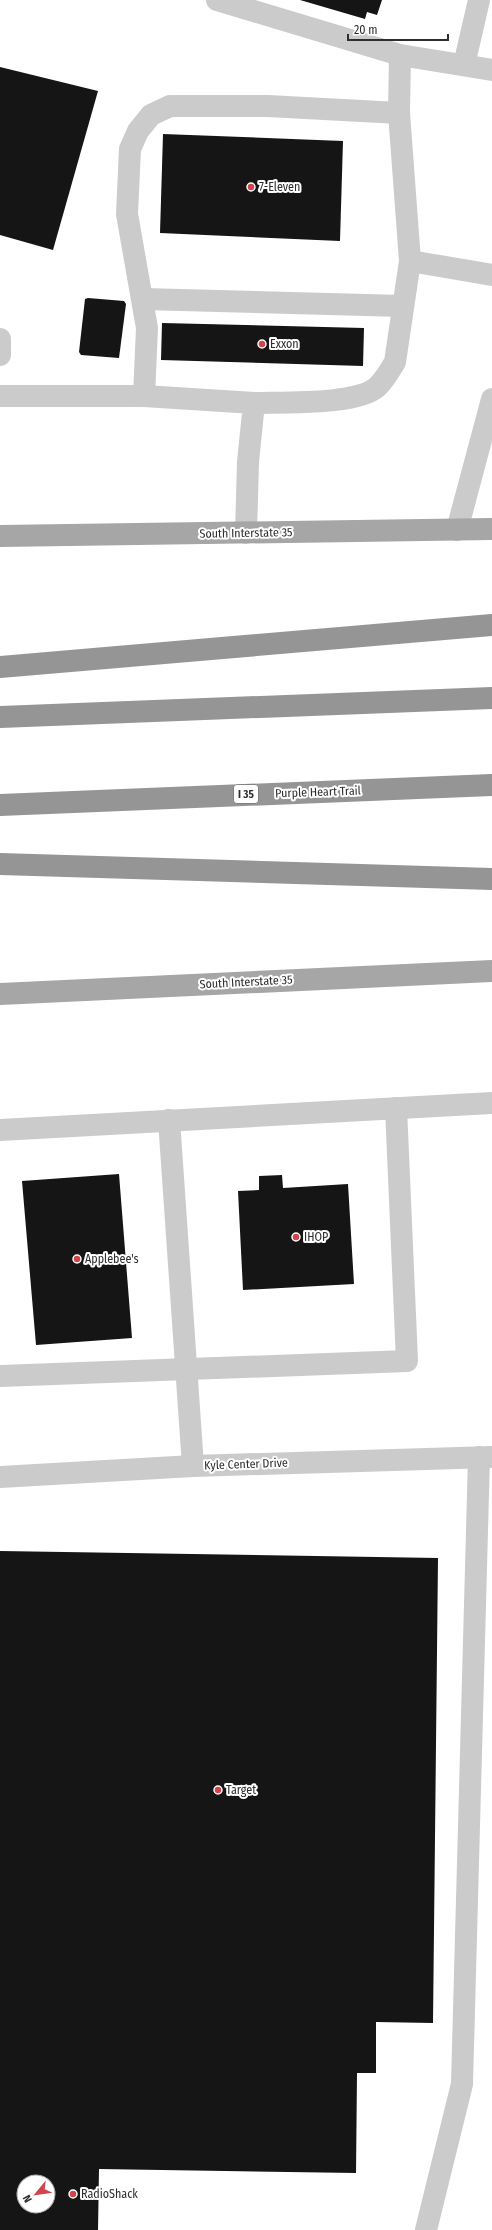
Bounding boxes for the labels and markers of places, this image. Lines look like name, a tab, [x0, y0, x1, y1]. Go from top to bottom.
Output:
place label: 7-Eleven	[259, 180, 300, 194]
marker: 7-Eleven	[246, 182, 256, 192]
place label: Exxon	[270, 337, 299, 351]
marker: Exxon	[257, 339, 267, 349]
place label: IHOP	[304, 1230, 328, 1244]
marker: IHOP	[291, 1232, 301, 1242]
place label: Applebee's	[85, 1252, 139, 1266]
marker: Applebee's	[72, 1254, 82, 1264]
place label: Target	[226, 1783, 256, 1797]
marker: Target	[213, 1785, 223, 1795]
place label: RadioShack	[81, 2187, 138, 2201]
marker: RadioShack	[68, 2189, 78, 2199]

